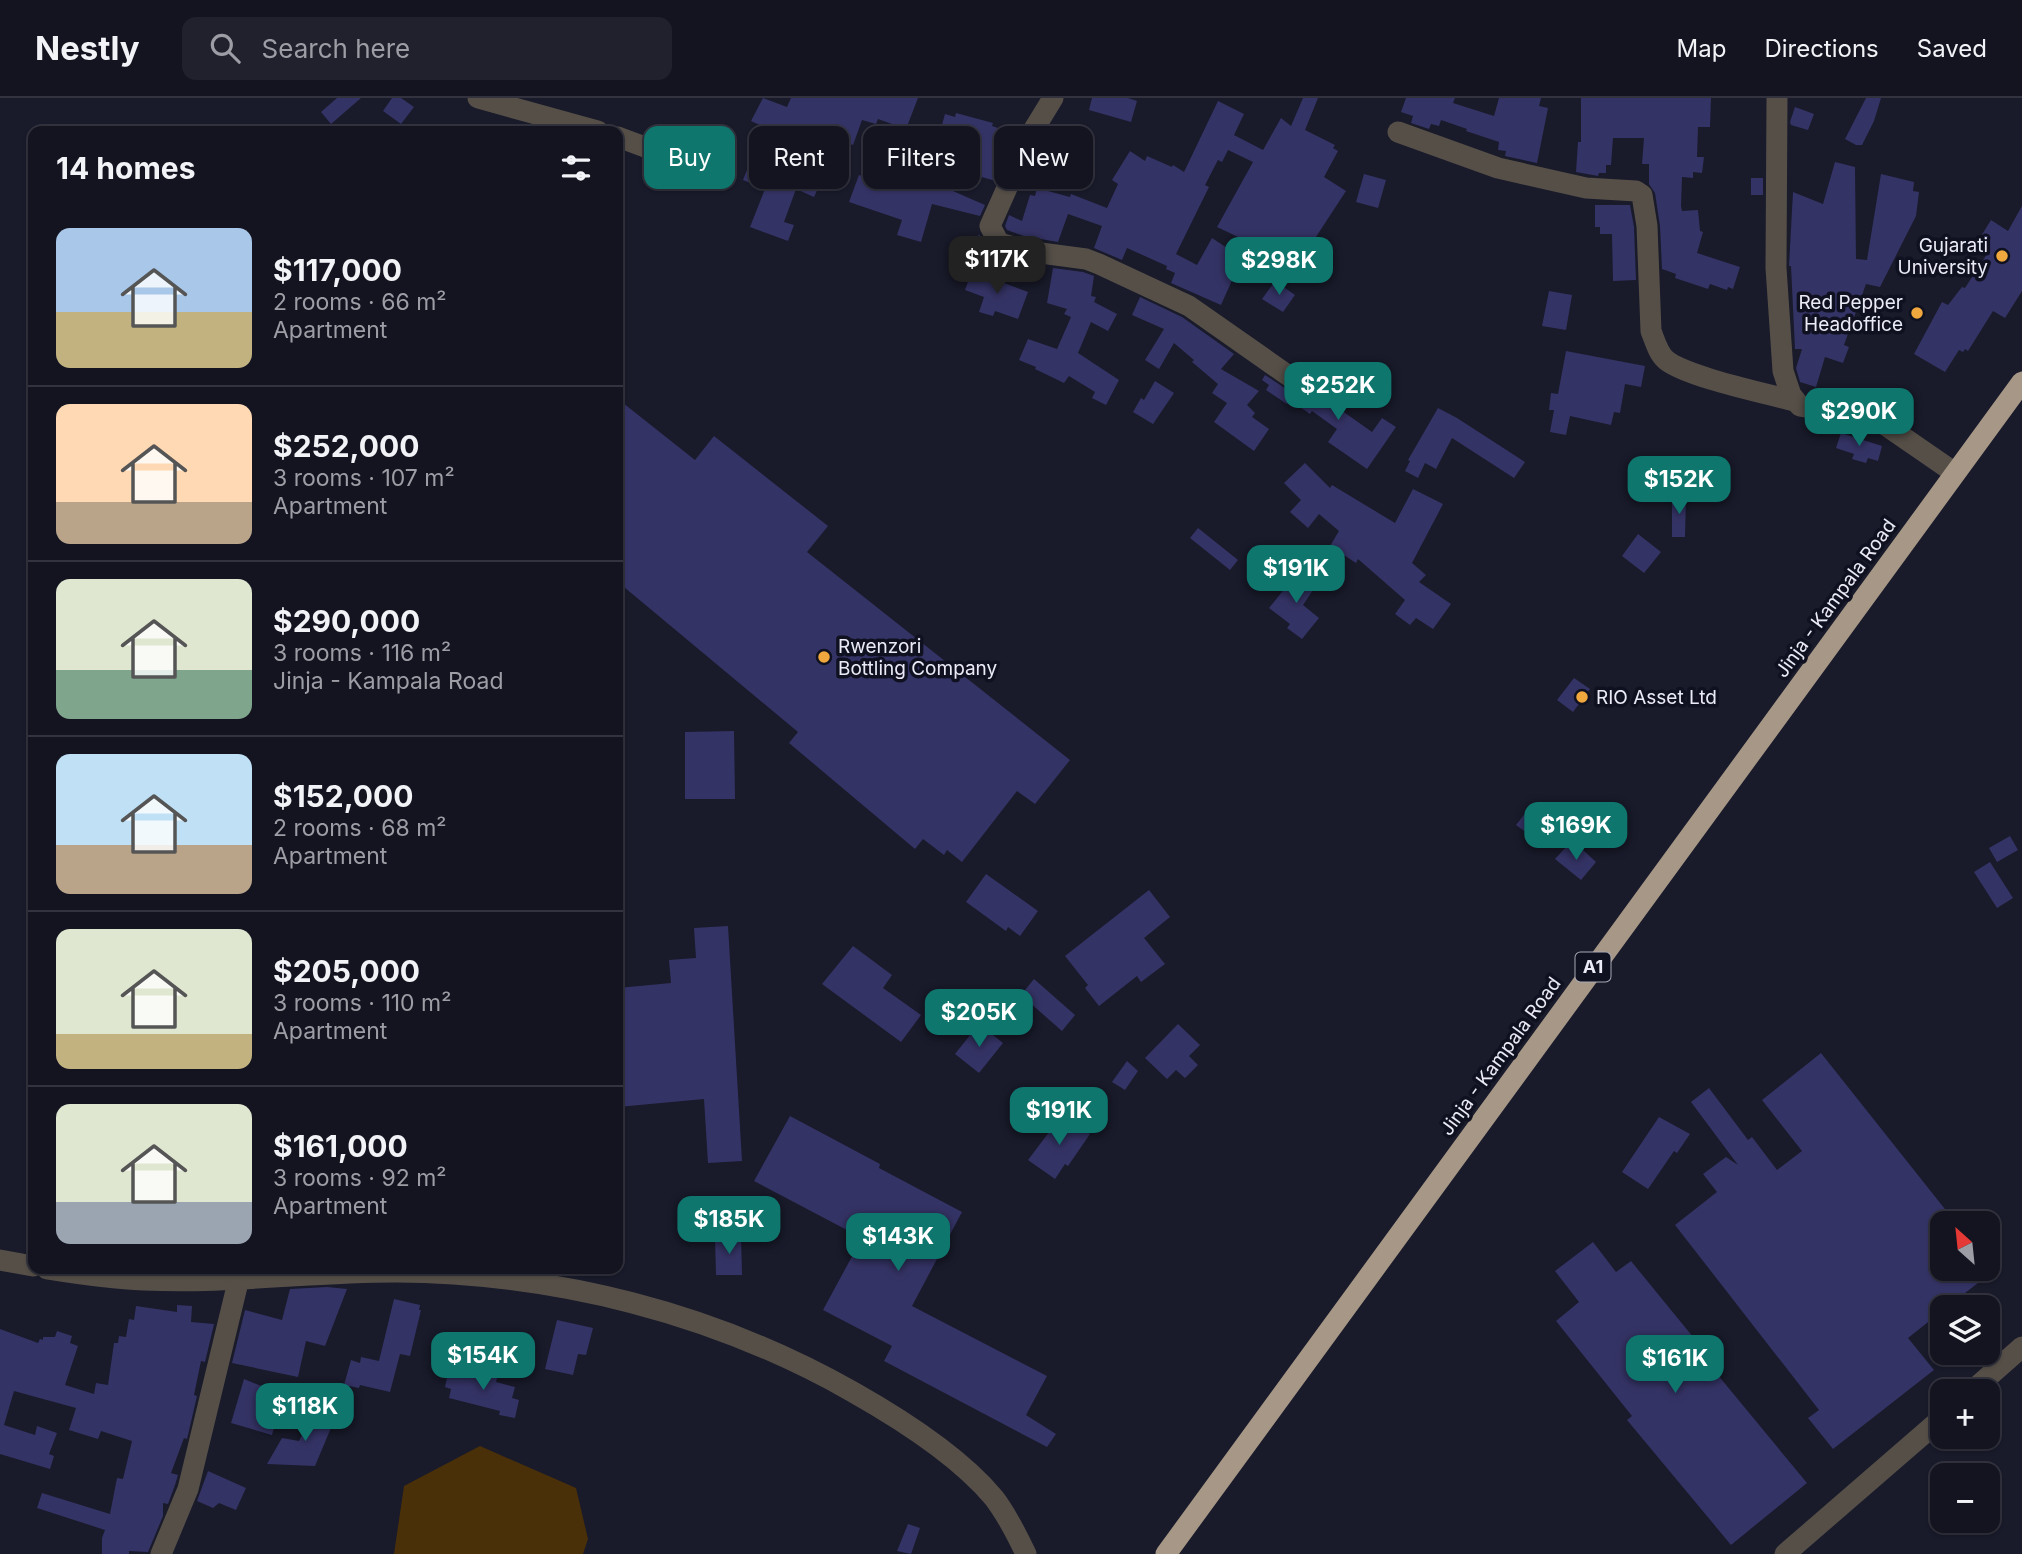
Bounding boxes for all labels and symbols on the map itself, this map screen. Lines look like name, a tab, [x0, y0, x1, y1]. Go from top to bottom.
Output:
place label: Gujarati University	[1898, 234, 1988, 279]
pin: $117K	[948, 236, 1046, 296]
pin: $298K	[1230, 238, 1328, 297]
marker: Gujarati University	[1994, 248, 2010, 264]
place label: Red Pepper Headoffice	[1798, 291, 1903, 336]
marker: Red Pepper Headoffice	[1909, 305, 1925, 321]
pin: $252K	[1289, 362, 1387, 422]
pin: $290K	[1810, 388, 1908, 448]
pin: $152K	[1630, 456, 1728, 516]
street label: Jinja - Kampala Road	[1770, 515, 1901, 682]
pin: $191K	[1247, 546, 1345, 605]
place label: Rwenzori Bottling Company	[838, 635, 998, 680]
marker: Rwenzori Bottling Company	[816, 649, 832, 665]
place label: RIO Asset Ltd	[1596, 686, 1717, 709]
marker: RIO Asset Ltd	[1574, 689, 1590, 705]
pin: $169K	[1527, 802, 1625, 862]
road number: A1	[1576, 952, 1610, 982]
street label: Jinja - Kampala Road	[1435, 973, 1566, 1140]
pin: $205K	[930, 990, 1028, 1049]
pin: $191K	[1010, 1088, 1108, 1147]
pin: $185K	[680, 1196, 778, 1256]
north arrow	[1930, 1211, 2000, 1281]
pin: $143K	[849, 1214, 947, 1273]
pin: $154K	[434, 1332, 532, 1392]
pin: $161K	[1626, 1336, 1724, 1395]
pin: $118K	[256, 1384, 354, 1443]

